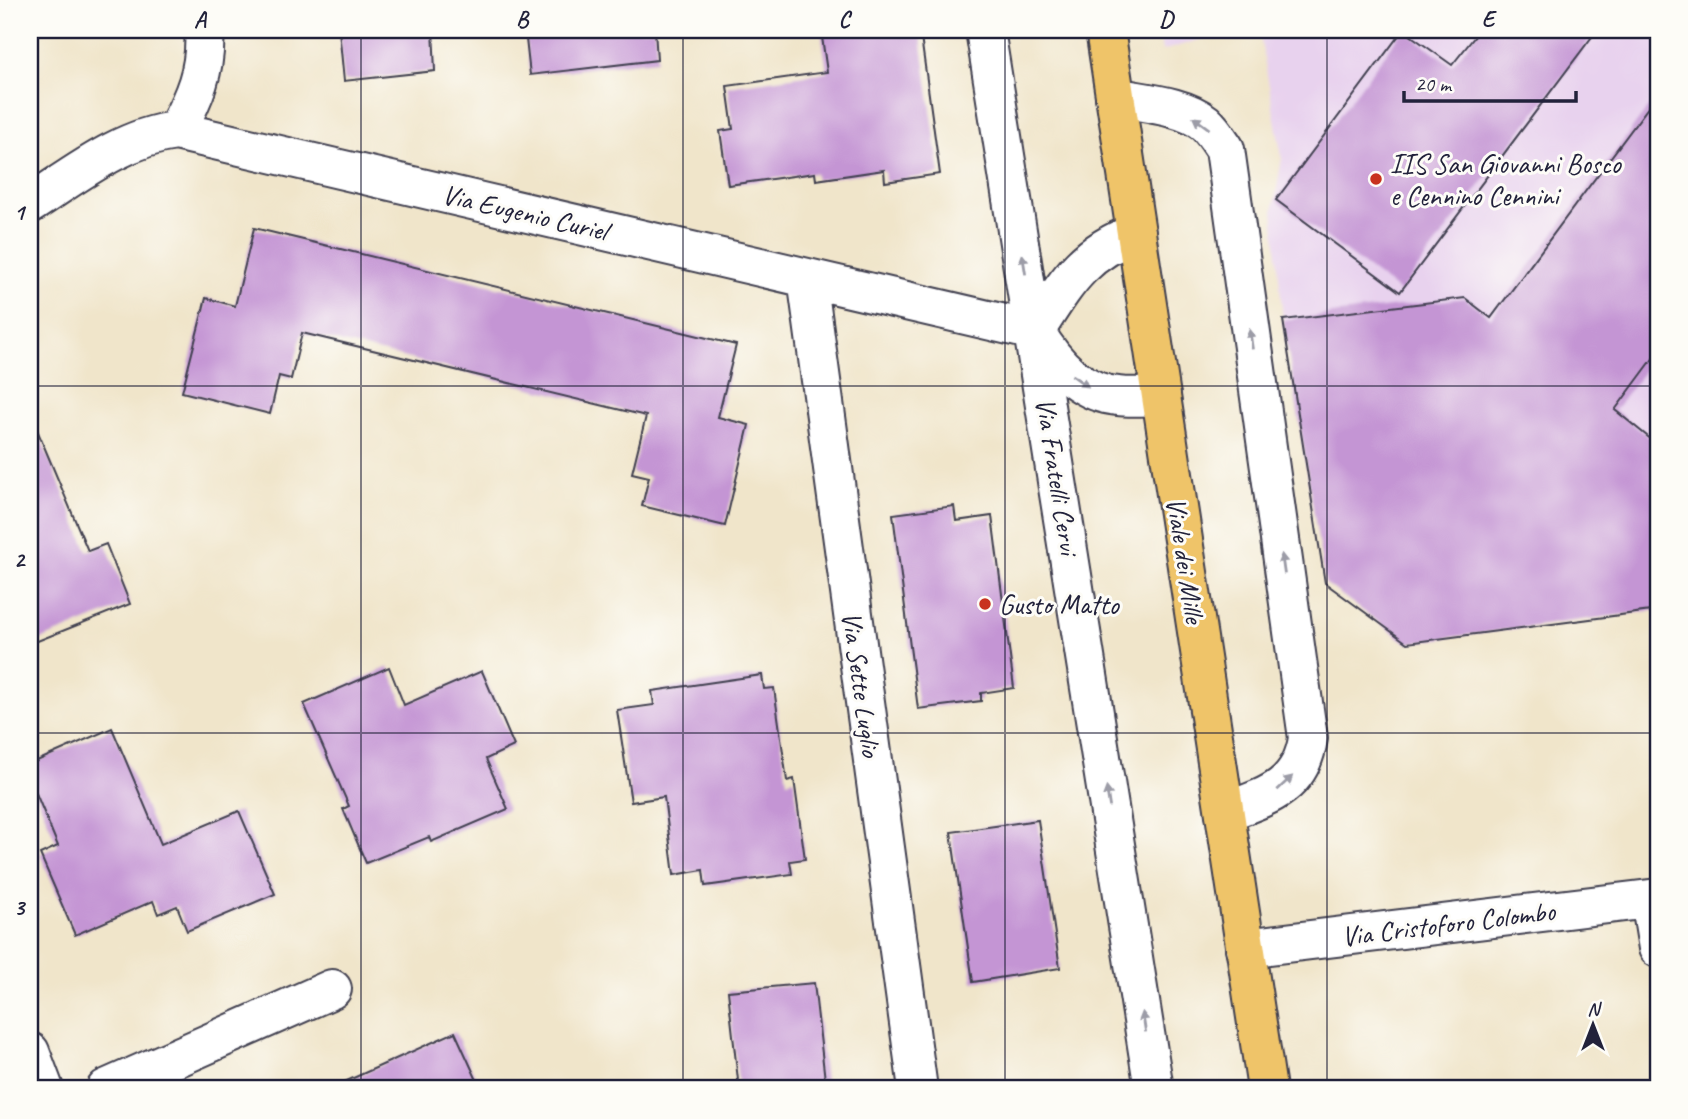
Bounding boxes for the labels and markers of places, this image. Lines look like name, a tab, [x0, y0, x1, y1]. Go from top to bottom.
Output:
place label: IIS San Giovanni Bosco e Cennino Cennini	[1390, 146, 1623, 213]
marker: IIS San Giovanni Bosco e Cennino Cennini	[1368, 171, 1384, 187]
place label: Gusto Matto	[999, 587, 1121, 622]
marker: Gusto Matto	[977, 596, 993, 612]

